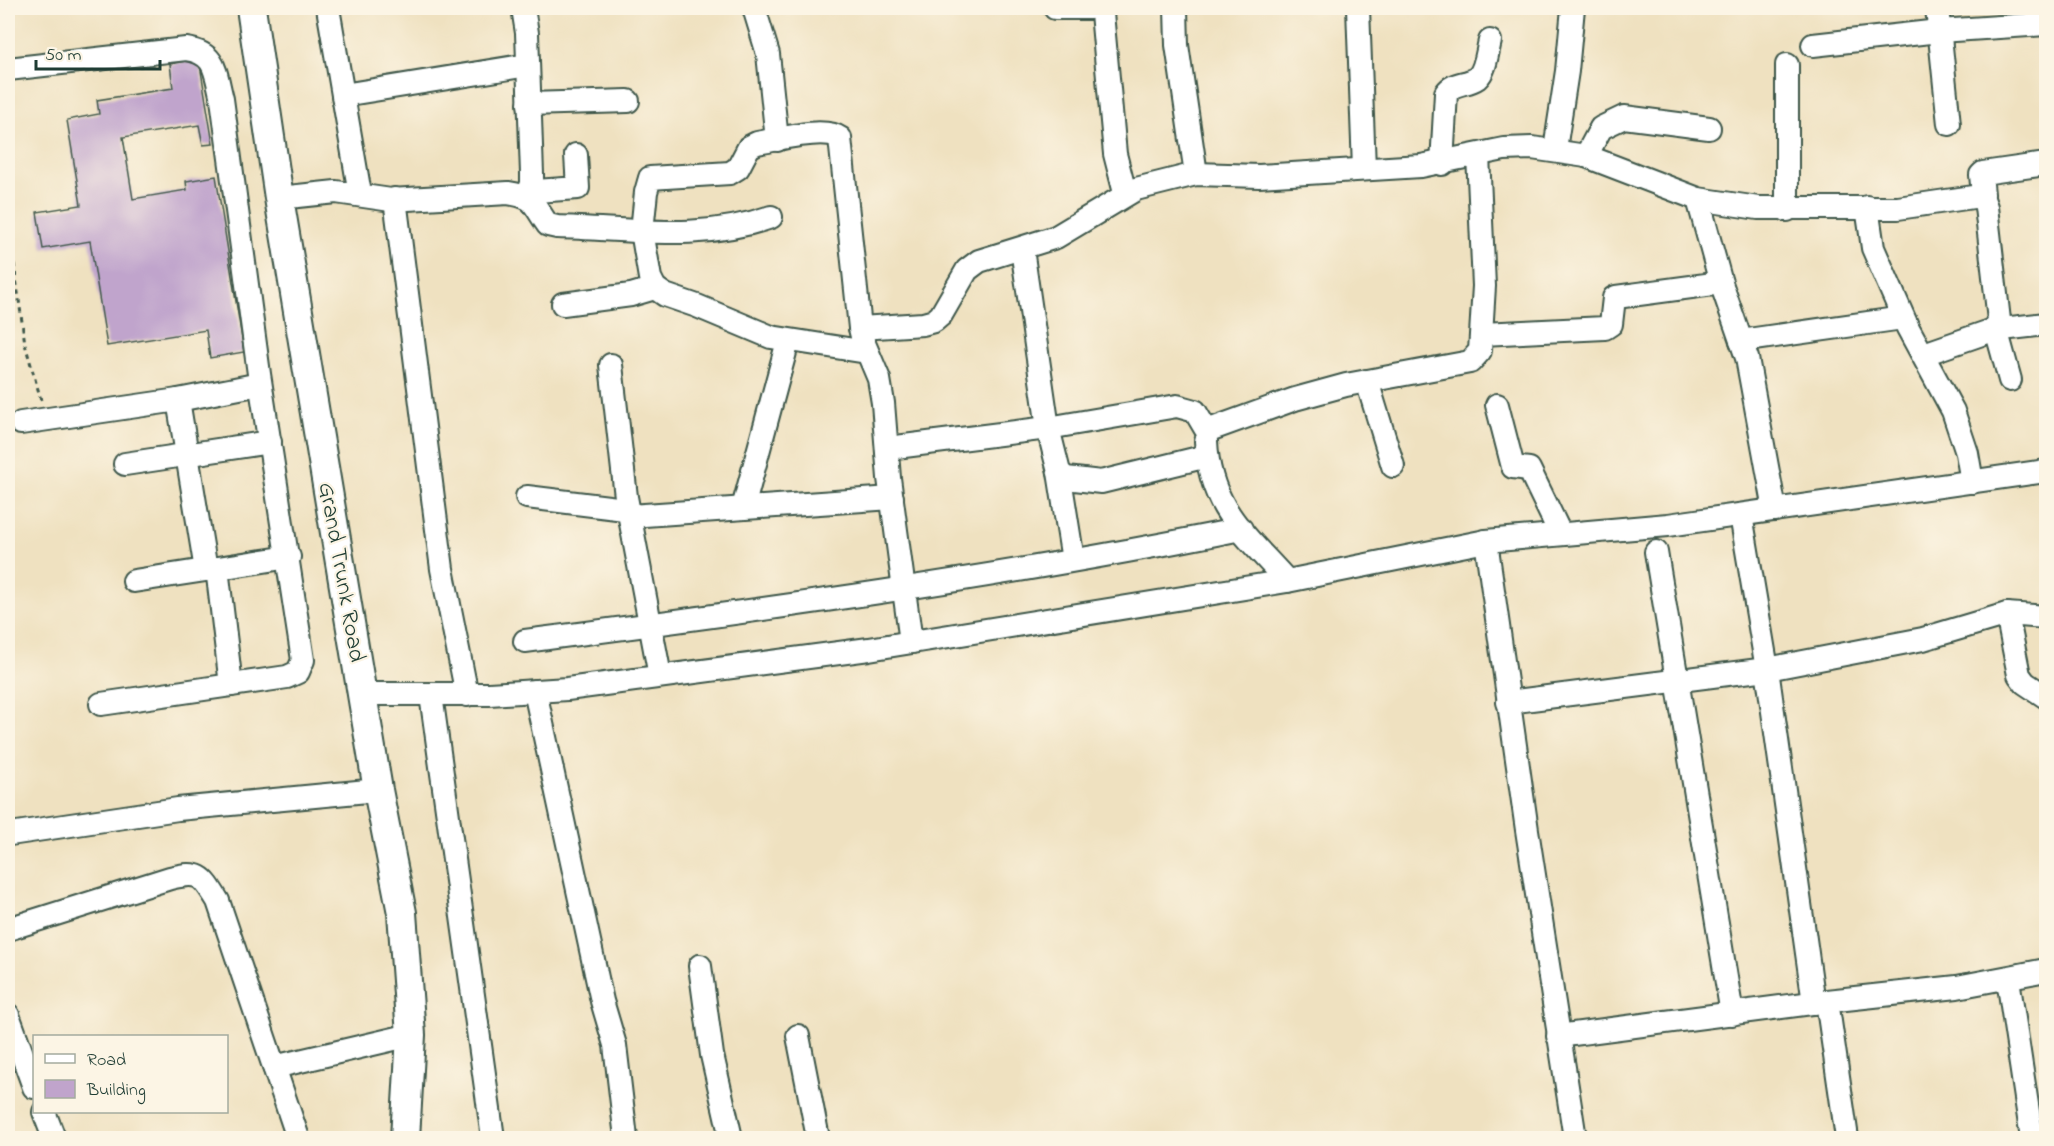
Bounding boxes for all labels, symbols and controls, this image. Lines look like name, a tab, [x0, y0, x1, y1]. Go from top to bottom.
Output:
scale bar	[36, 33, 160, 71]
text: 50 m	[45, 43, 82, 69]
street label: Grand Trunk Road	[307, 480, 374, 666]
legend	[33, 1035, 228, 1113]
text: Road	[87, 1048, 126, 1074]
text: Building	[86, 1078, 146, 1105]

